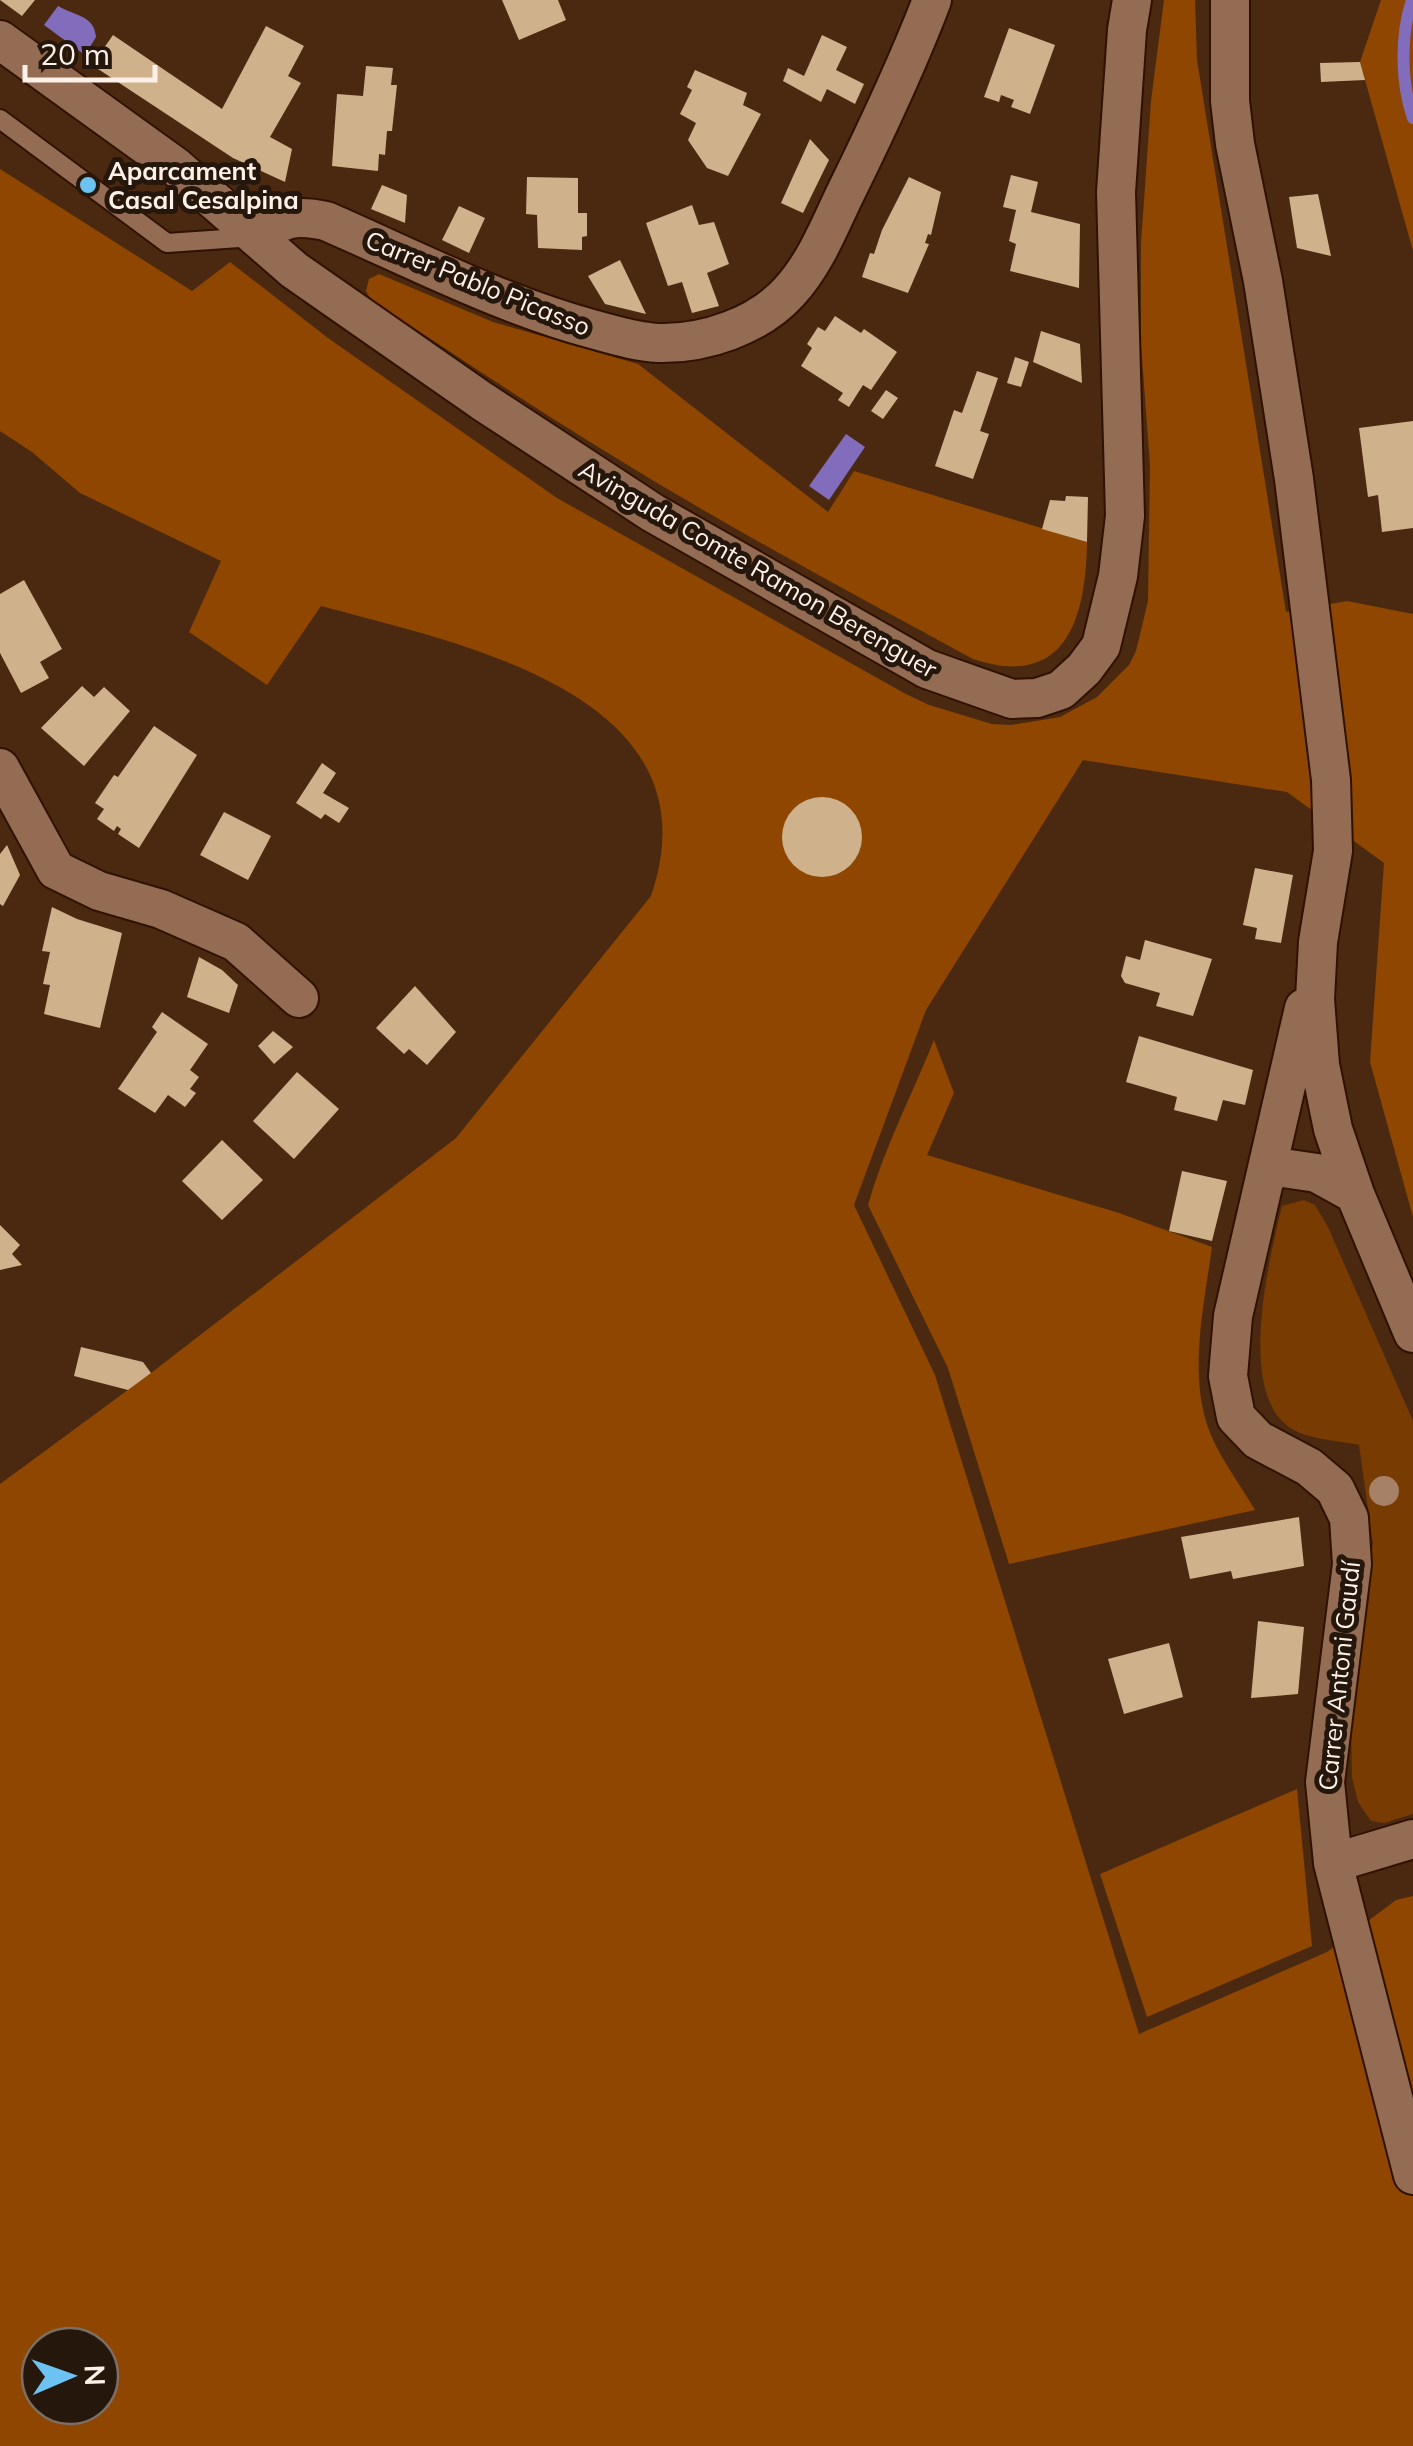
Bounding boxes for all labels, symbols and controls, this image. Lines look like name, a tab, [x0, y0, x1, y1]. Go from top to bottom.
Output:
scale bar	[25, 20, 155, 82]
text: 20 m	[40, 35, 110, 73]
place label: Aparcament Casal Cesalpina	[108, 155, 299, 215]
marker: Aparcament Casal Cesalpina	[77, 174, 99, 196]
street label: Carrer Pablo Picasso	[361, 223, 595, 342]
street label: Avinguda Comte Ramon Berenguer	[574, 453, 943, 684]
street label: Carrer Antoni Gaudí	[1311, 1559, 1366, 1792]
north arrow	[20, 2326, 120, 2426]
text: N	[78, 2364, 113, 2386]

